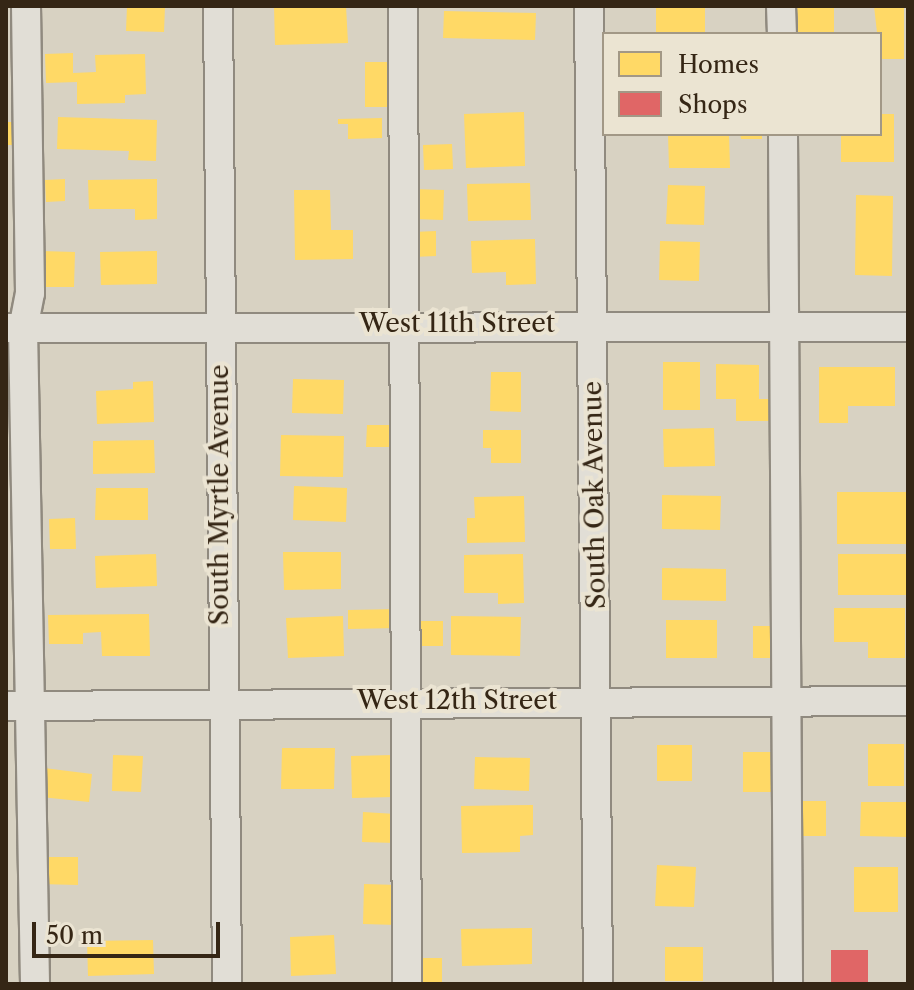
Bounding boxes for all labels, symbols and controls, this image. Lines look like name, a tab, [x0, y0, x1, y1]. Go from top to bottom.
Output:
legend	[602, 32, 882, 136]
text: Homes	[678, 50, 759, 79]
text: Shops	[678, 90, 747, 119]
street label: West 11th Street	[359, 308, 555, 340]
street label: South Myrtle Avenue	[204, 364, 236, 626]
street label: South Oak Avenue	[577, 380, 613, 610]
street label: West 12th Street	[357, 685, 557, 717]
scale bar	[36, 906, 224, 956]
text: 50 m	[46, 921, 103, 950]

